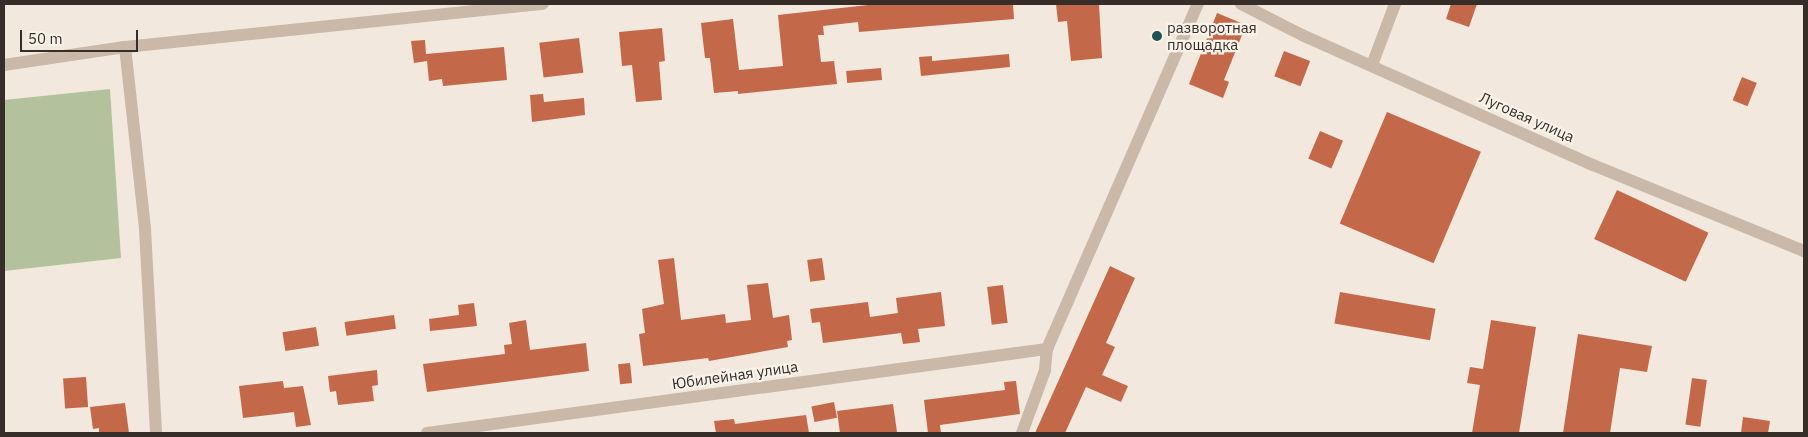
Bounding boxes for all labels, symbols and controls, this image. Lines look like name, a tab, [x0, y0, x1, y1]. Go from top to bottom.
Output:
place label: разворотная площадка	[1167, 18, 1257, 53]
scale bar	[22, 20, 140, 52]
text: 50 m	[28, 29, 63, 48]
marker: разворотная площадка	[1151, 30, 1163, 42]
street label: Луговая улица	[1477, 88, 1577, 146]
street label: Юбилейная улица	[671, 357, 799, 393]

